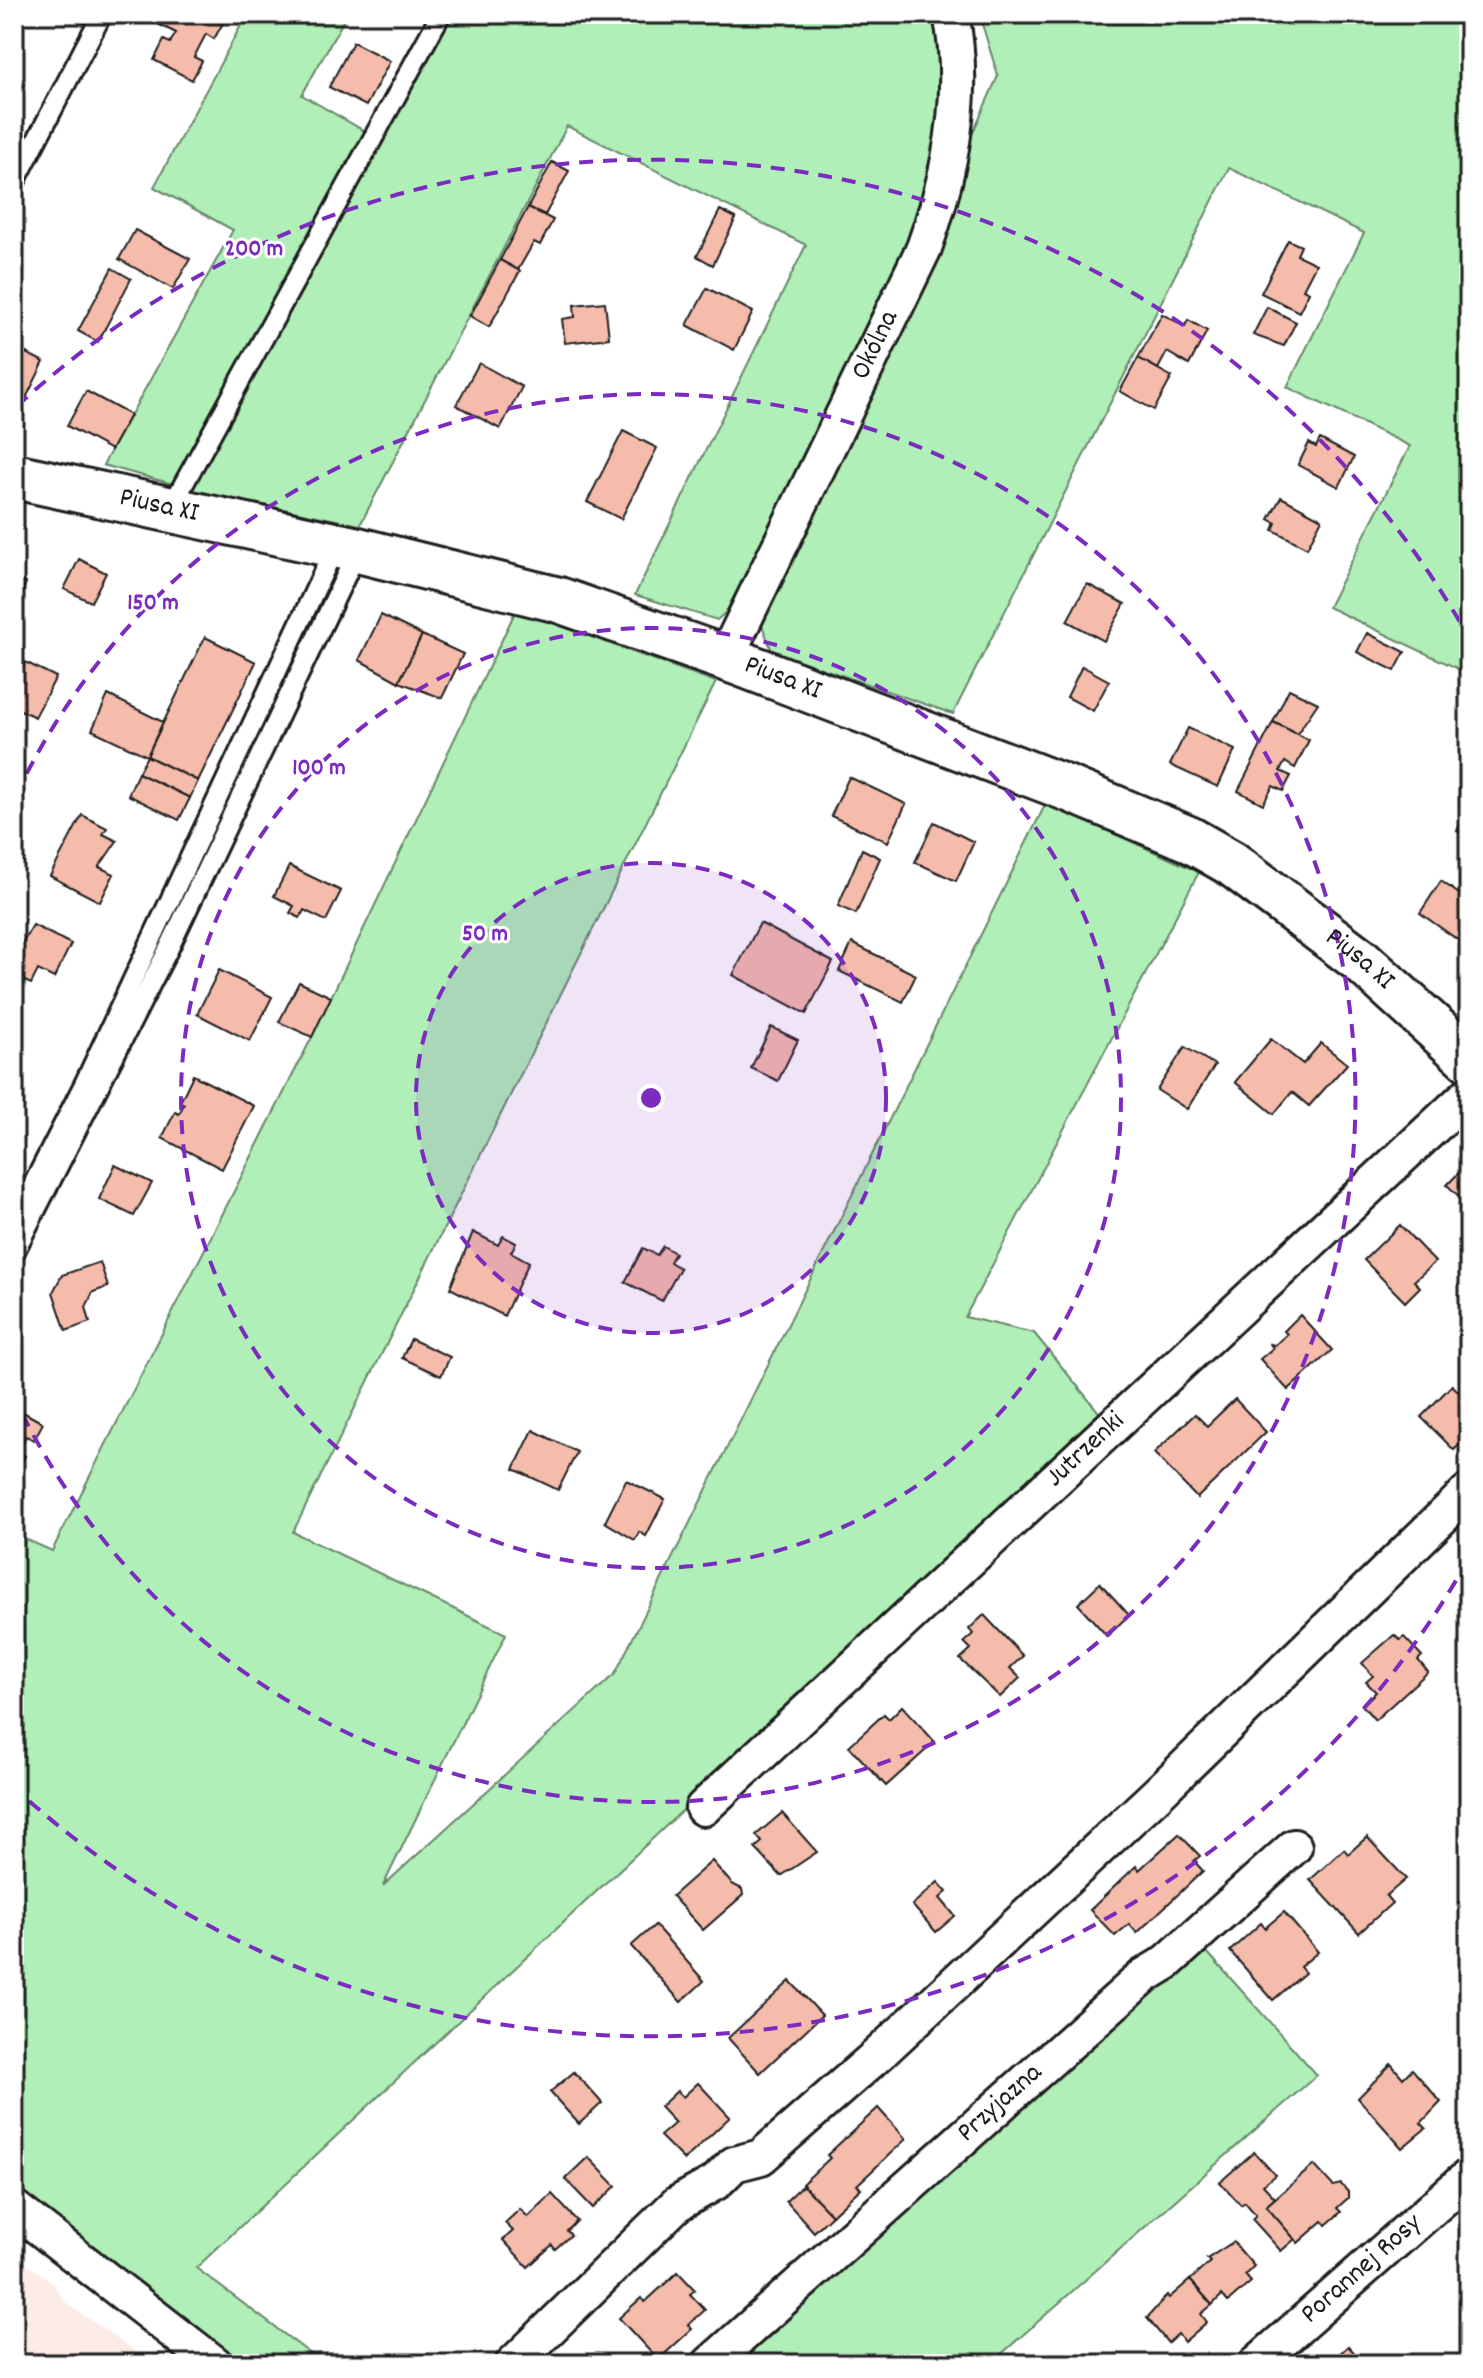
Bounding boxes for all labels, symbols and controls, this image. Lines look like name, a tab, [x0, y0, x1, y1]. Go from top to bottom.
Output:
text: 200 m	[225, 233, 283, 267]
street label: Okólna	[843, 304, 911, 387]
street label: Piusa XI	[115, 479, 202, 535]
text: 150 m	[127, 587, 179, 621]
street label: Piusa XI	[738, 647, 827, 713]
text: 100 m	[292, 752, 346, 786]
text: 50 m	[462, 918, 508, 952]
street label: Piusa XI	[1315, 920, 1403, 1001]
centre of rings	[637, 1084, 665, 1112]
street label: Jutrzenki	[1038, 1404, 1135, 1498]
street label: Przyjazna	[949, 2054, 1053, 2153]
street label: Porannej Rosy	[1293, 2205, 1432, 2335]

